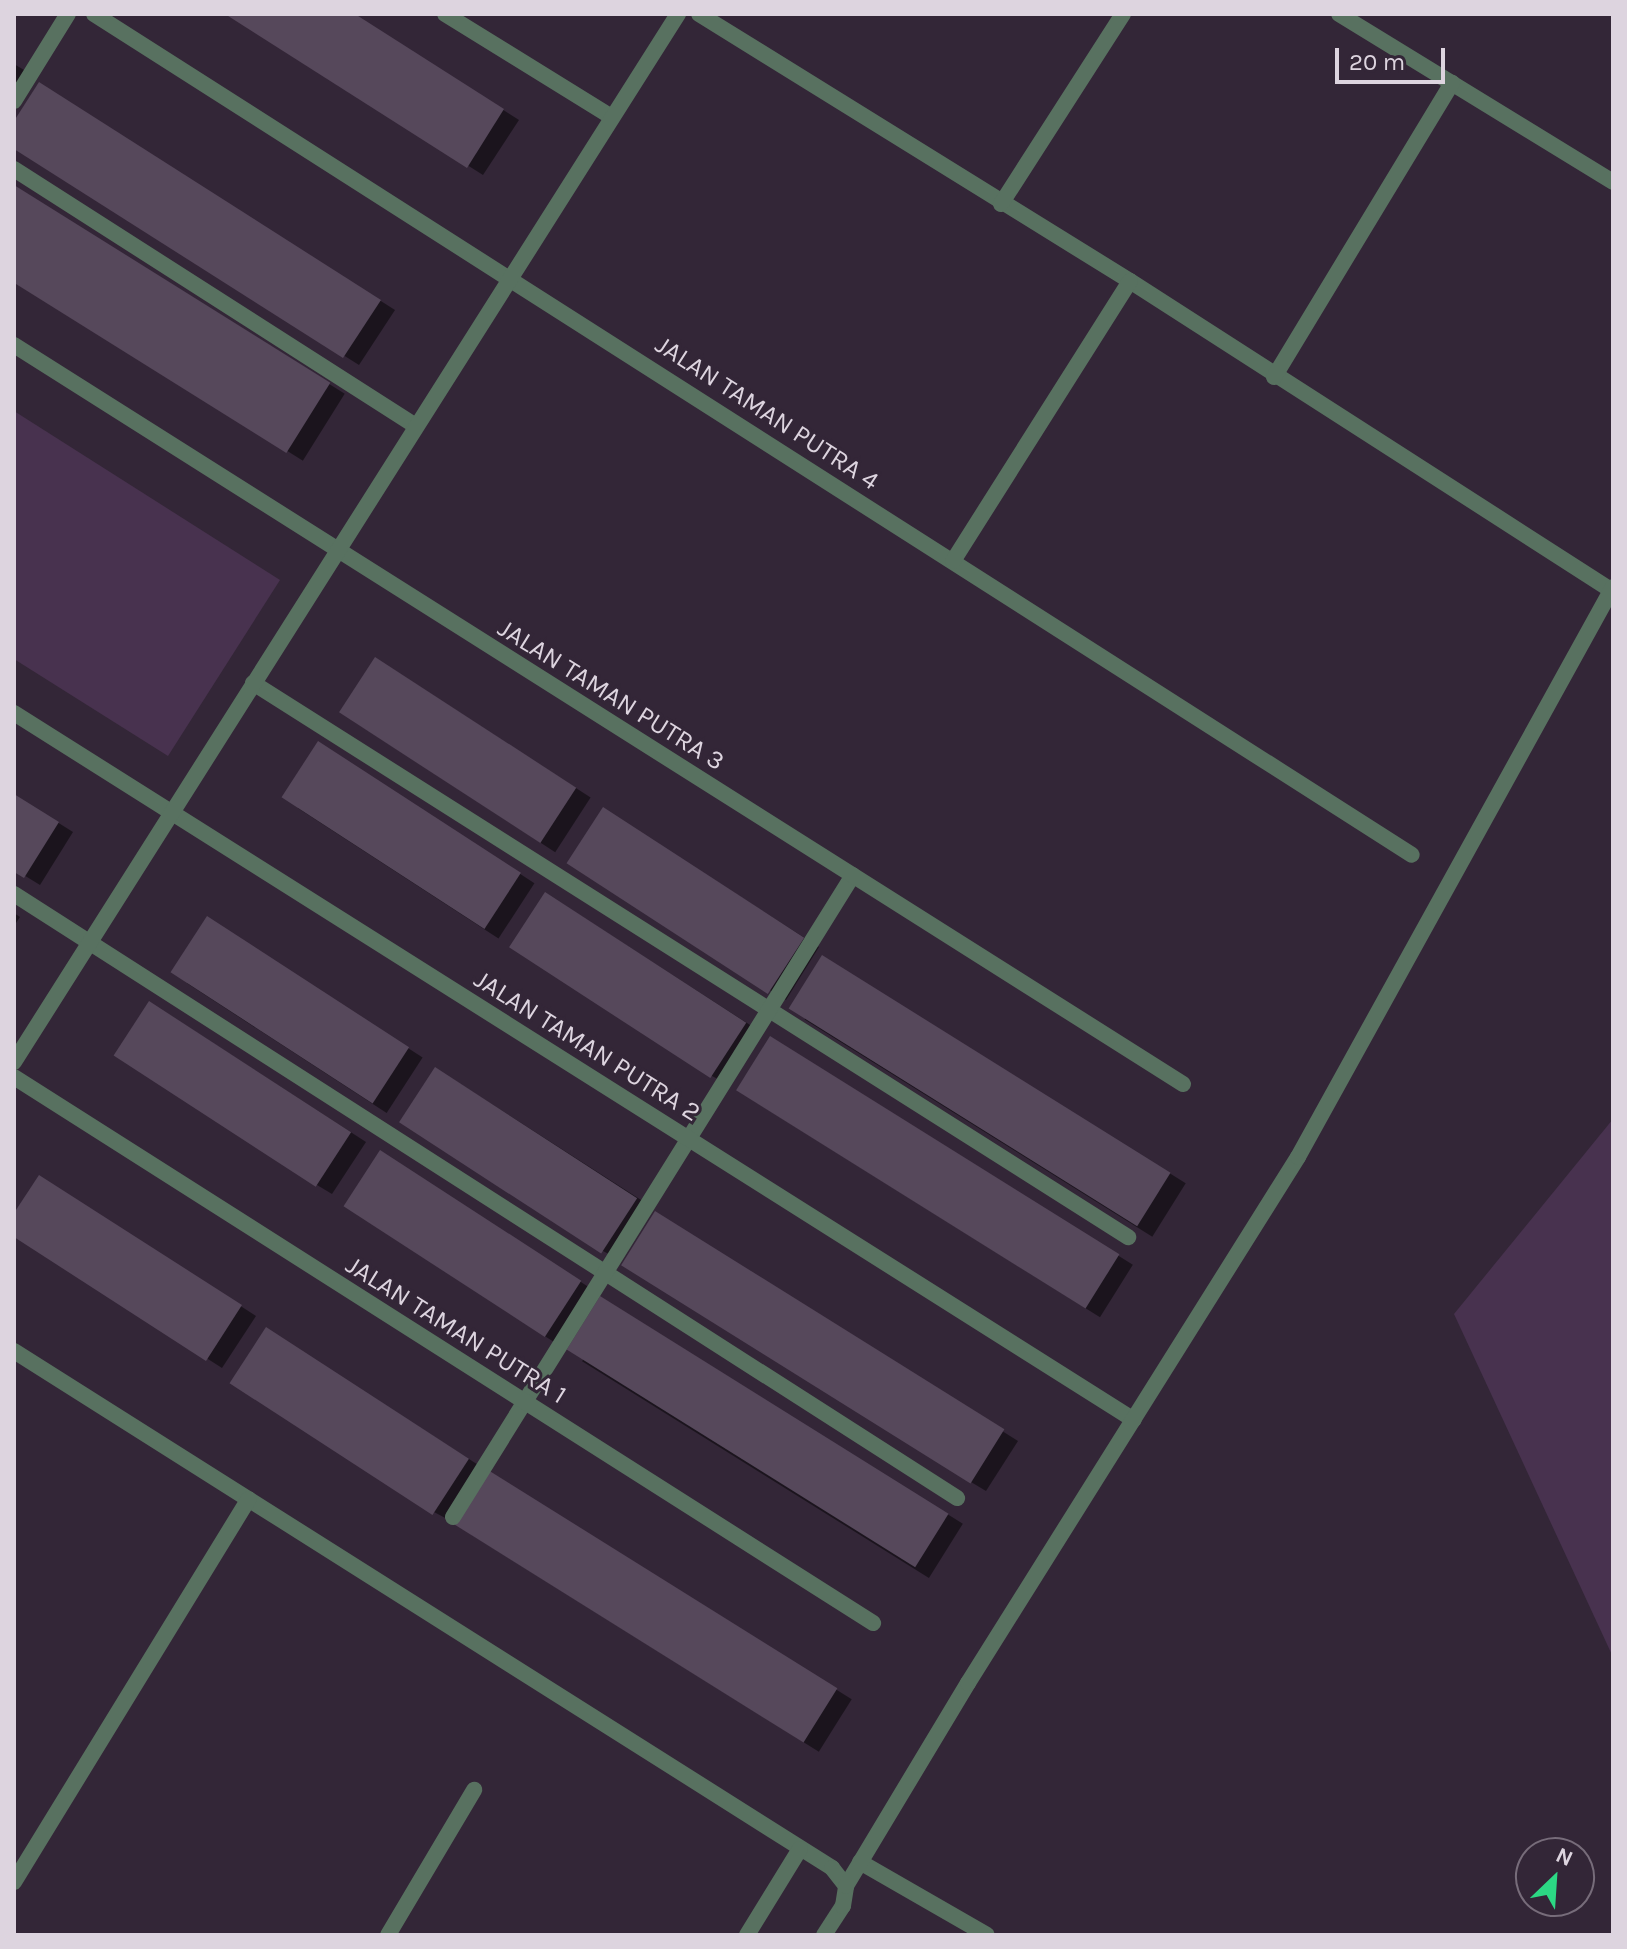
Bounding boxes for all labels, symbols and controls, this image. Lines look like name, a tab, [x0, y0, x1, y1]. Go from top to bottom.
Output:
scale bar	[1339, 32, 1449, 82]
text: 20 m	[1349, 48, 1405, 76]
street label: JALAN TAMAN PUTRA 4	[649, 329, 885, 497]
street label: JALAN TAMAN PUTRA 3	[492, 613, 730, 777]
street label: JALAN TAMAN PUTRA 2	[468, 964, 706, 1128]
street label: JALAN TAMAN PUTRA 1	[340, 1249, 572, 1411]
north arrow	[1515, 1837, 1595, 1917]
text: N	[1552, 1842, 1577, 1872]

